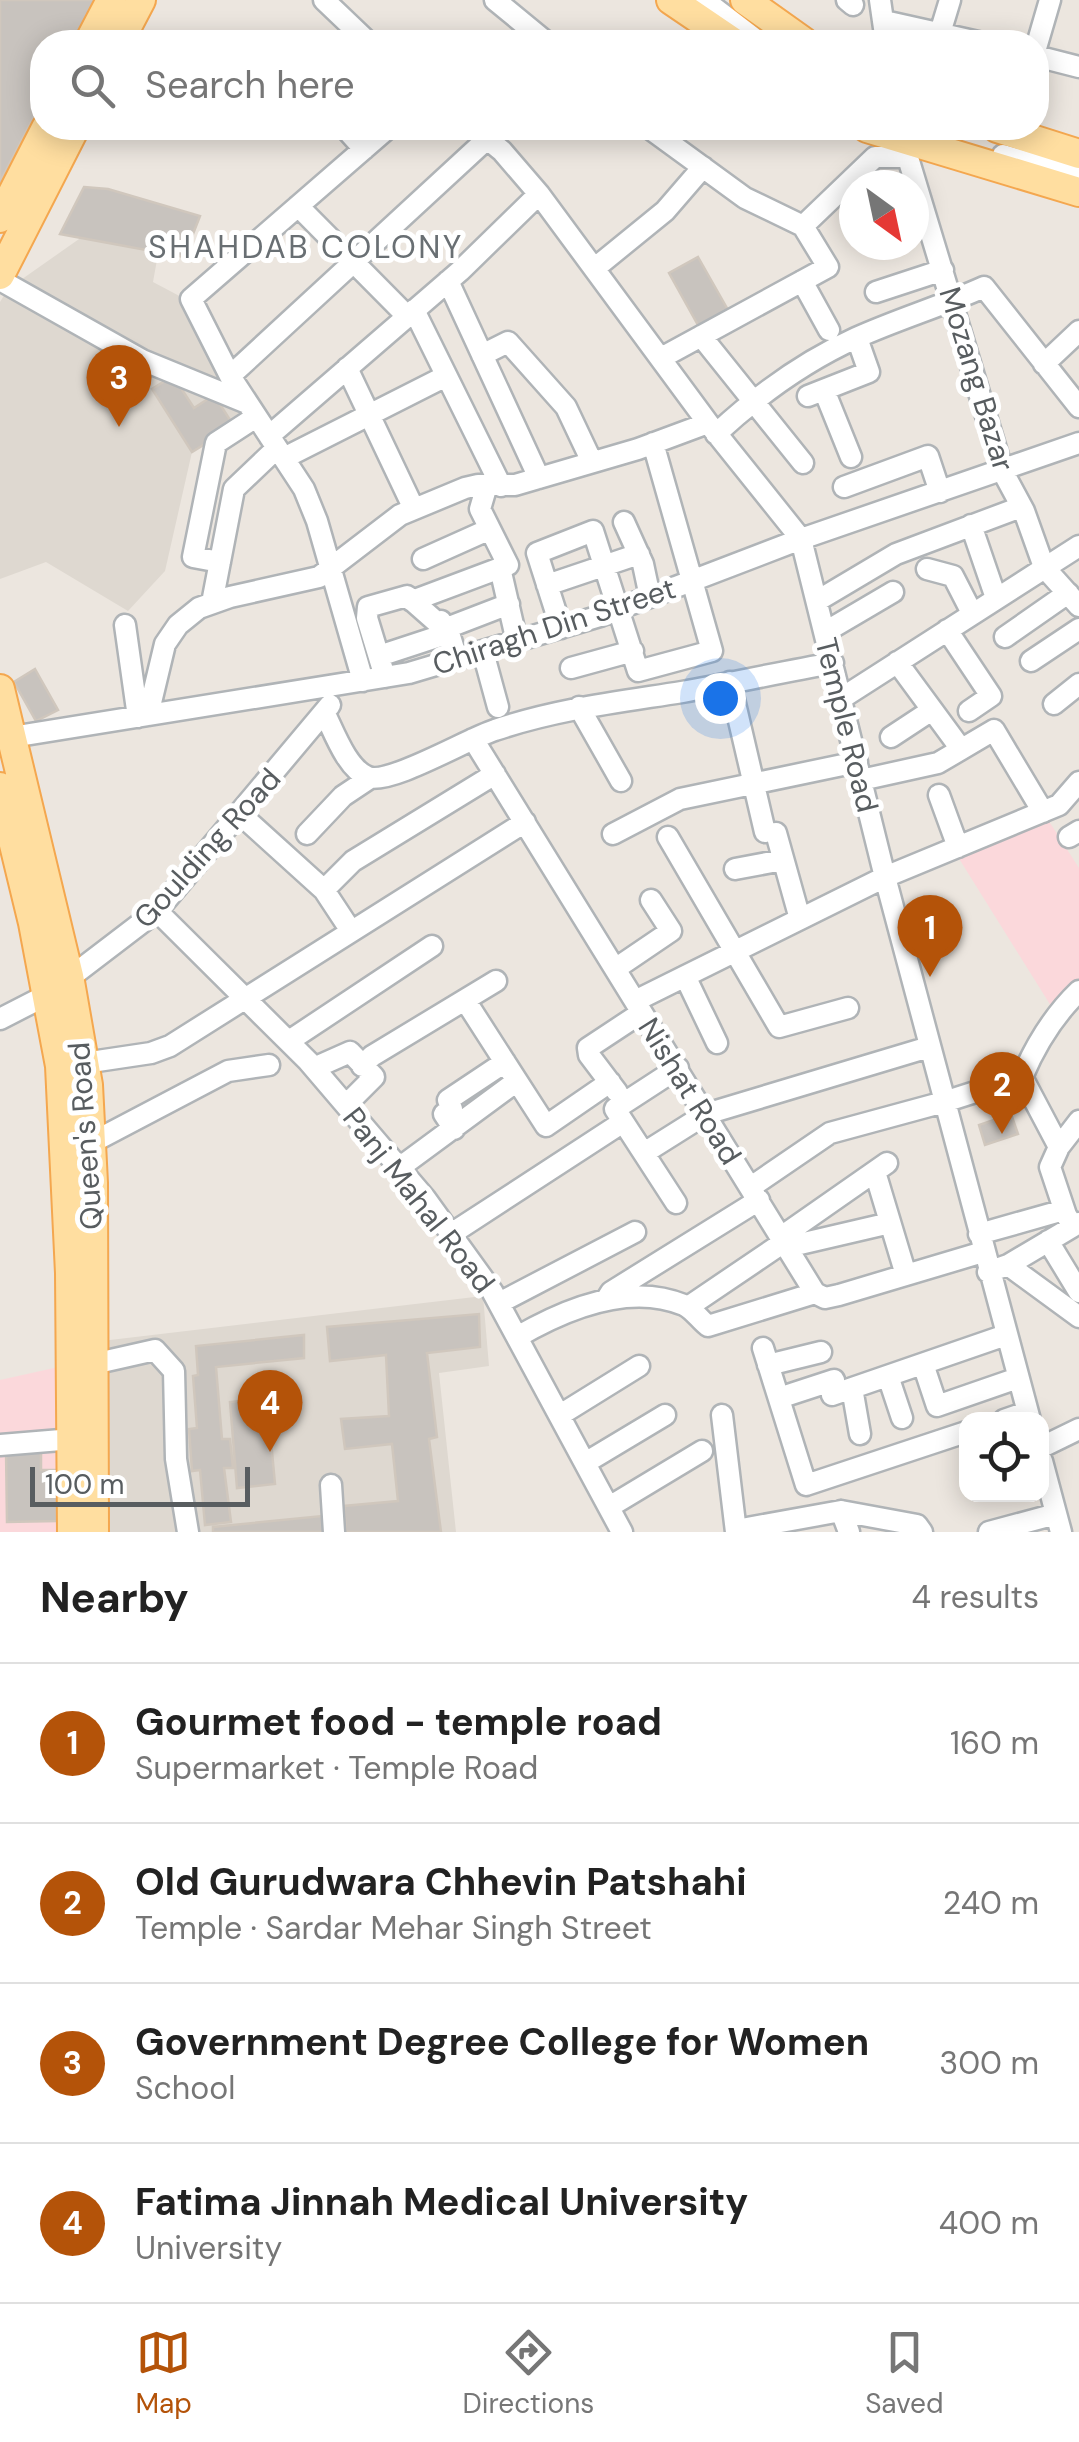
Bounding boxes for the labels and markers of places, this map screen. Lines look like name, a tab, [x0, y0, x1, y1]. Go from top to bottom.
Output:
pin: 3	[86, 344, 152, 427]
pin: 1	[898, 894, 962, 977]
pin: 2	[970, 1052, 1034, 1134]
pin: 4	[238, 1370, 302, 1452]

